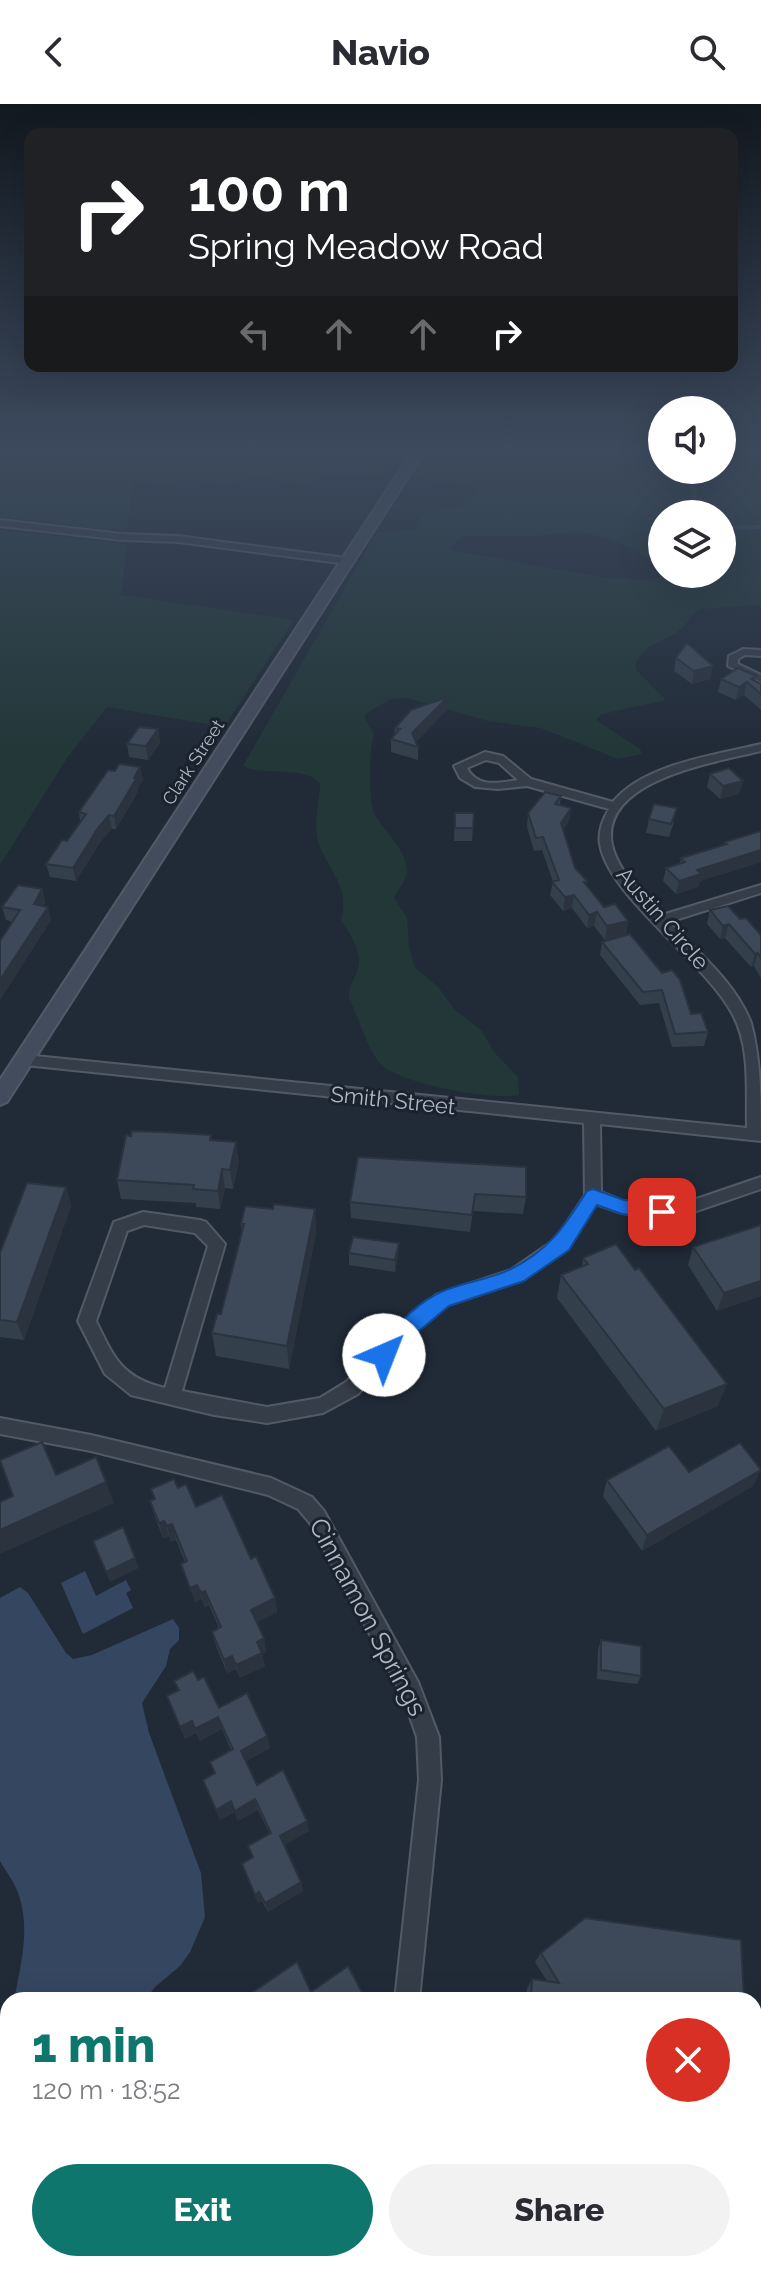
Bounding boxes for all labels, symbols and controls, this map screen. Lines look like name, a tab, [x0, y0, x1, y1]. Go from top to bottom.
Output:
icon: back	[32, 30, 76, 74]
icon: search	[685, 30, 729, 74]
text: Navio	[331, 31, 430, 73]
text: 100 m	[188, 158, 350, 224]
icon: right	[56, 160, 160, 264]
text: Spring Meadow Road	[188, 225, 544, 267]
icon: left	[233, 312, 277, 356]
icon: ahead	[317, 312, 361, 356]
icon: ahead	[401, 312, 445, 356]
icon: right	[485, 312, 529, 356]
map controls	[648, 396, 736, 588]
button: sound	[648, 396, 736, 484]
button: layers	[648, 500, 736, 588]
street label: Clark Street	[158, 715, 228, 809]
street label: Austin Circle	[611, 861, 715, 975]
street label: Smith Street	[329, 1081, 457, 1120]
pin	[628, 1178, 696, 1246]
icon: arrive	[640, 1190, 684, 1234]
position arrow	[342, 1313, 426, 1397]
street label: Cinnamon Springs	[303, 1513, 433, 1721]
text: 1 min	[32, 2017, 155, 2073]
button: close	[646, 2018, 730, 2102]
text: 120 m · 18:52	[32, 2075, 180, 2105]
button: Exit	[32, 2164, 373, 2256]
button: Share	[389, 2164, 730, 2256]

